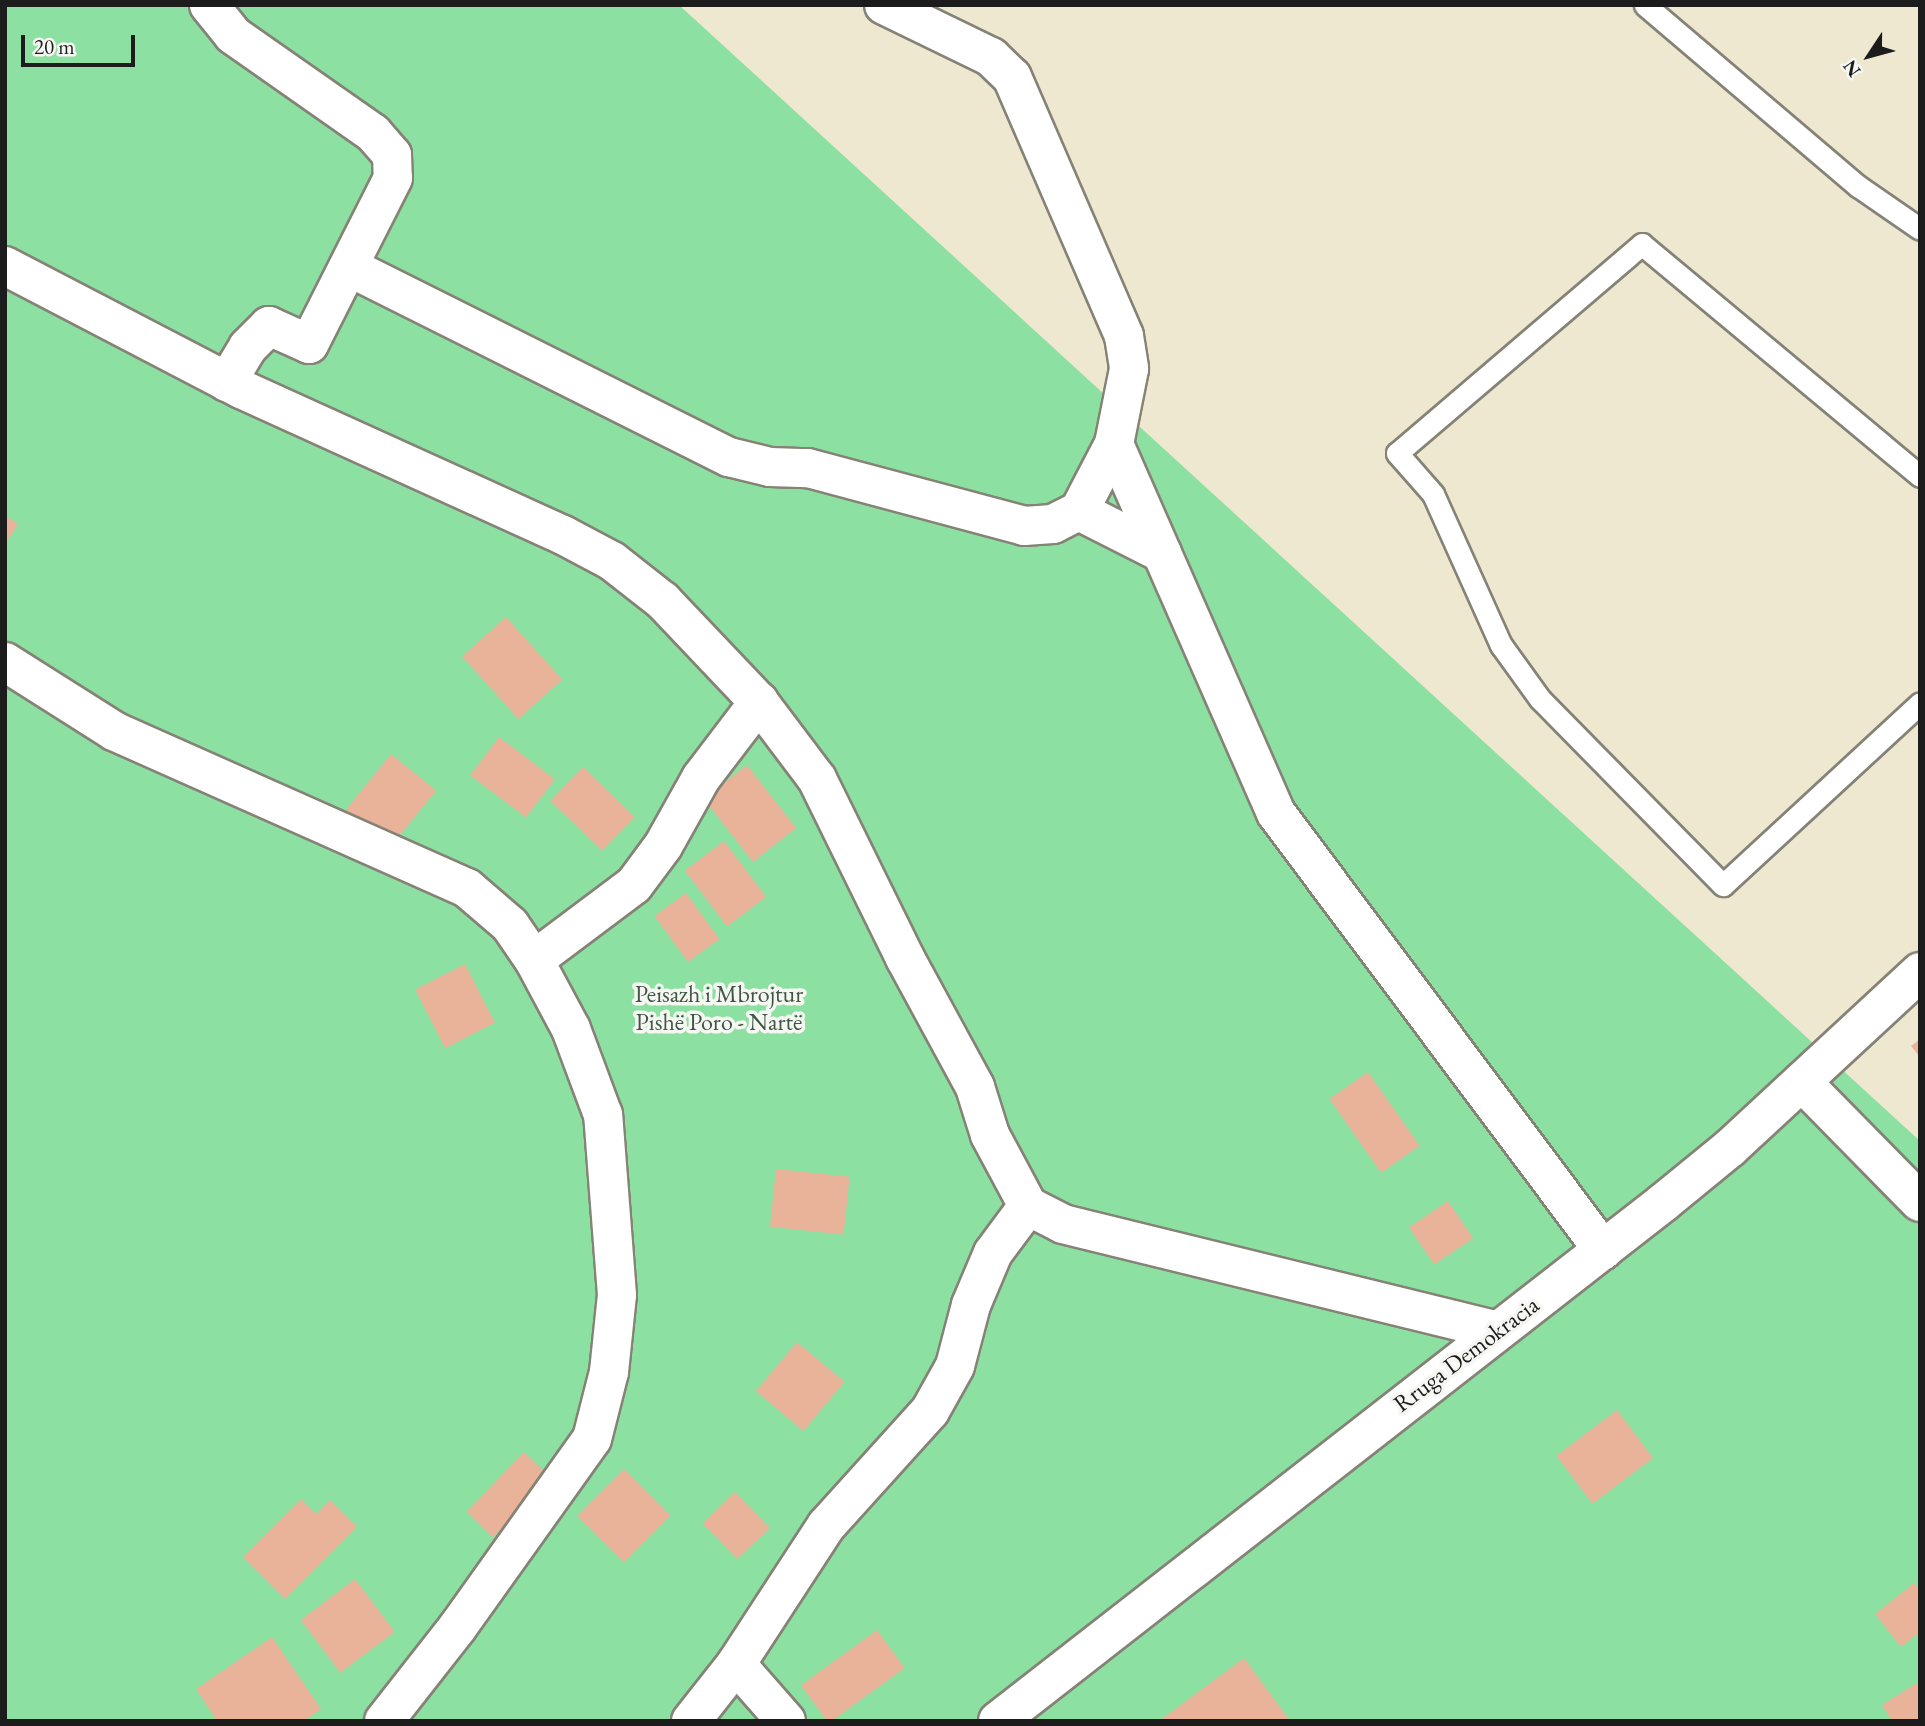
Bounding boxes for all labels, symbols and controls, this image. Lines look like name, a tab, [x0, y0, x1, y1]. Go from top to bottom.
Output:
scale bar	[24, 21, 138, 65]
north arrow	[1834, 21, 1904, 91]
text: 20 m	[34, 33, 75, 60]
text: N	[1837, 55, 1866, 82]
park label: Peisazh i Mbrojtur Pishë Poro - Nartë	[635, 980, 803, 1036]
street label: Rruga Demokracia	[1388, 1290, 1544, 1418]

